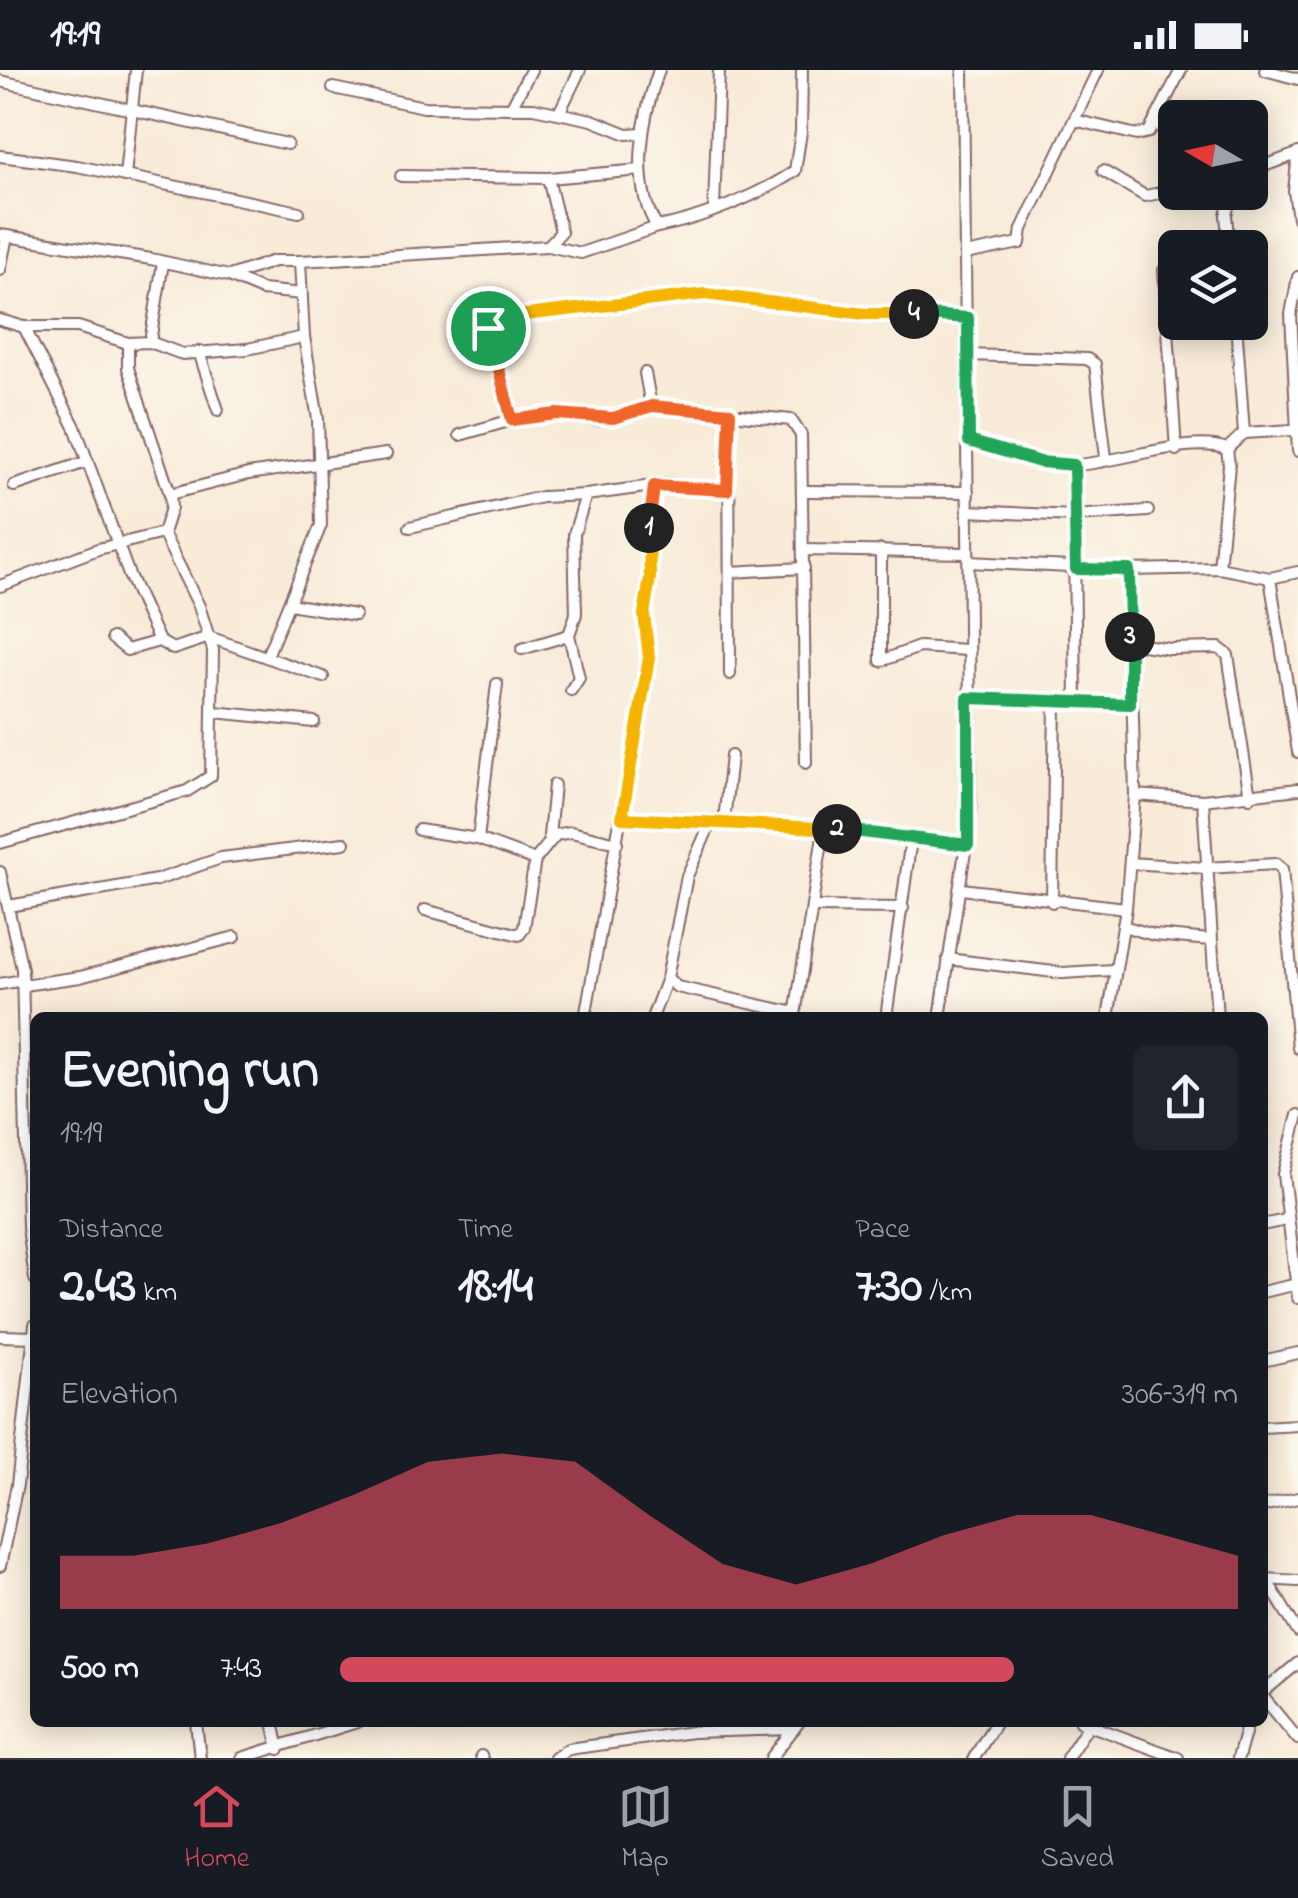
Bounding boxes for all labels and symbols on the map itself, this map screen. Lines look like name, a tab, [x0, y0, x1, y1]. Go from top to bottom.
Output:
north arrow	[1158, 100, 1268, 210]
pin	[446, 286, 531, 371]
pin: 4	[889, 289, 939, 339]
pin: 1	[624, 503, 674, 553]
pin: 3	[1105, 612, 1155, 662]
pin: 2	[812, 804, 862, 854]

